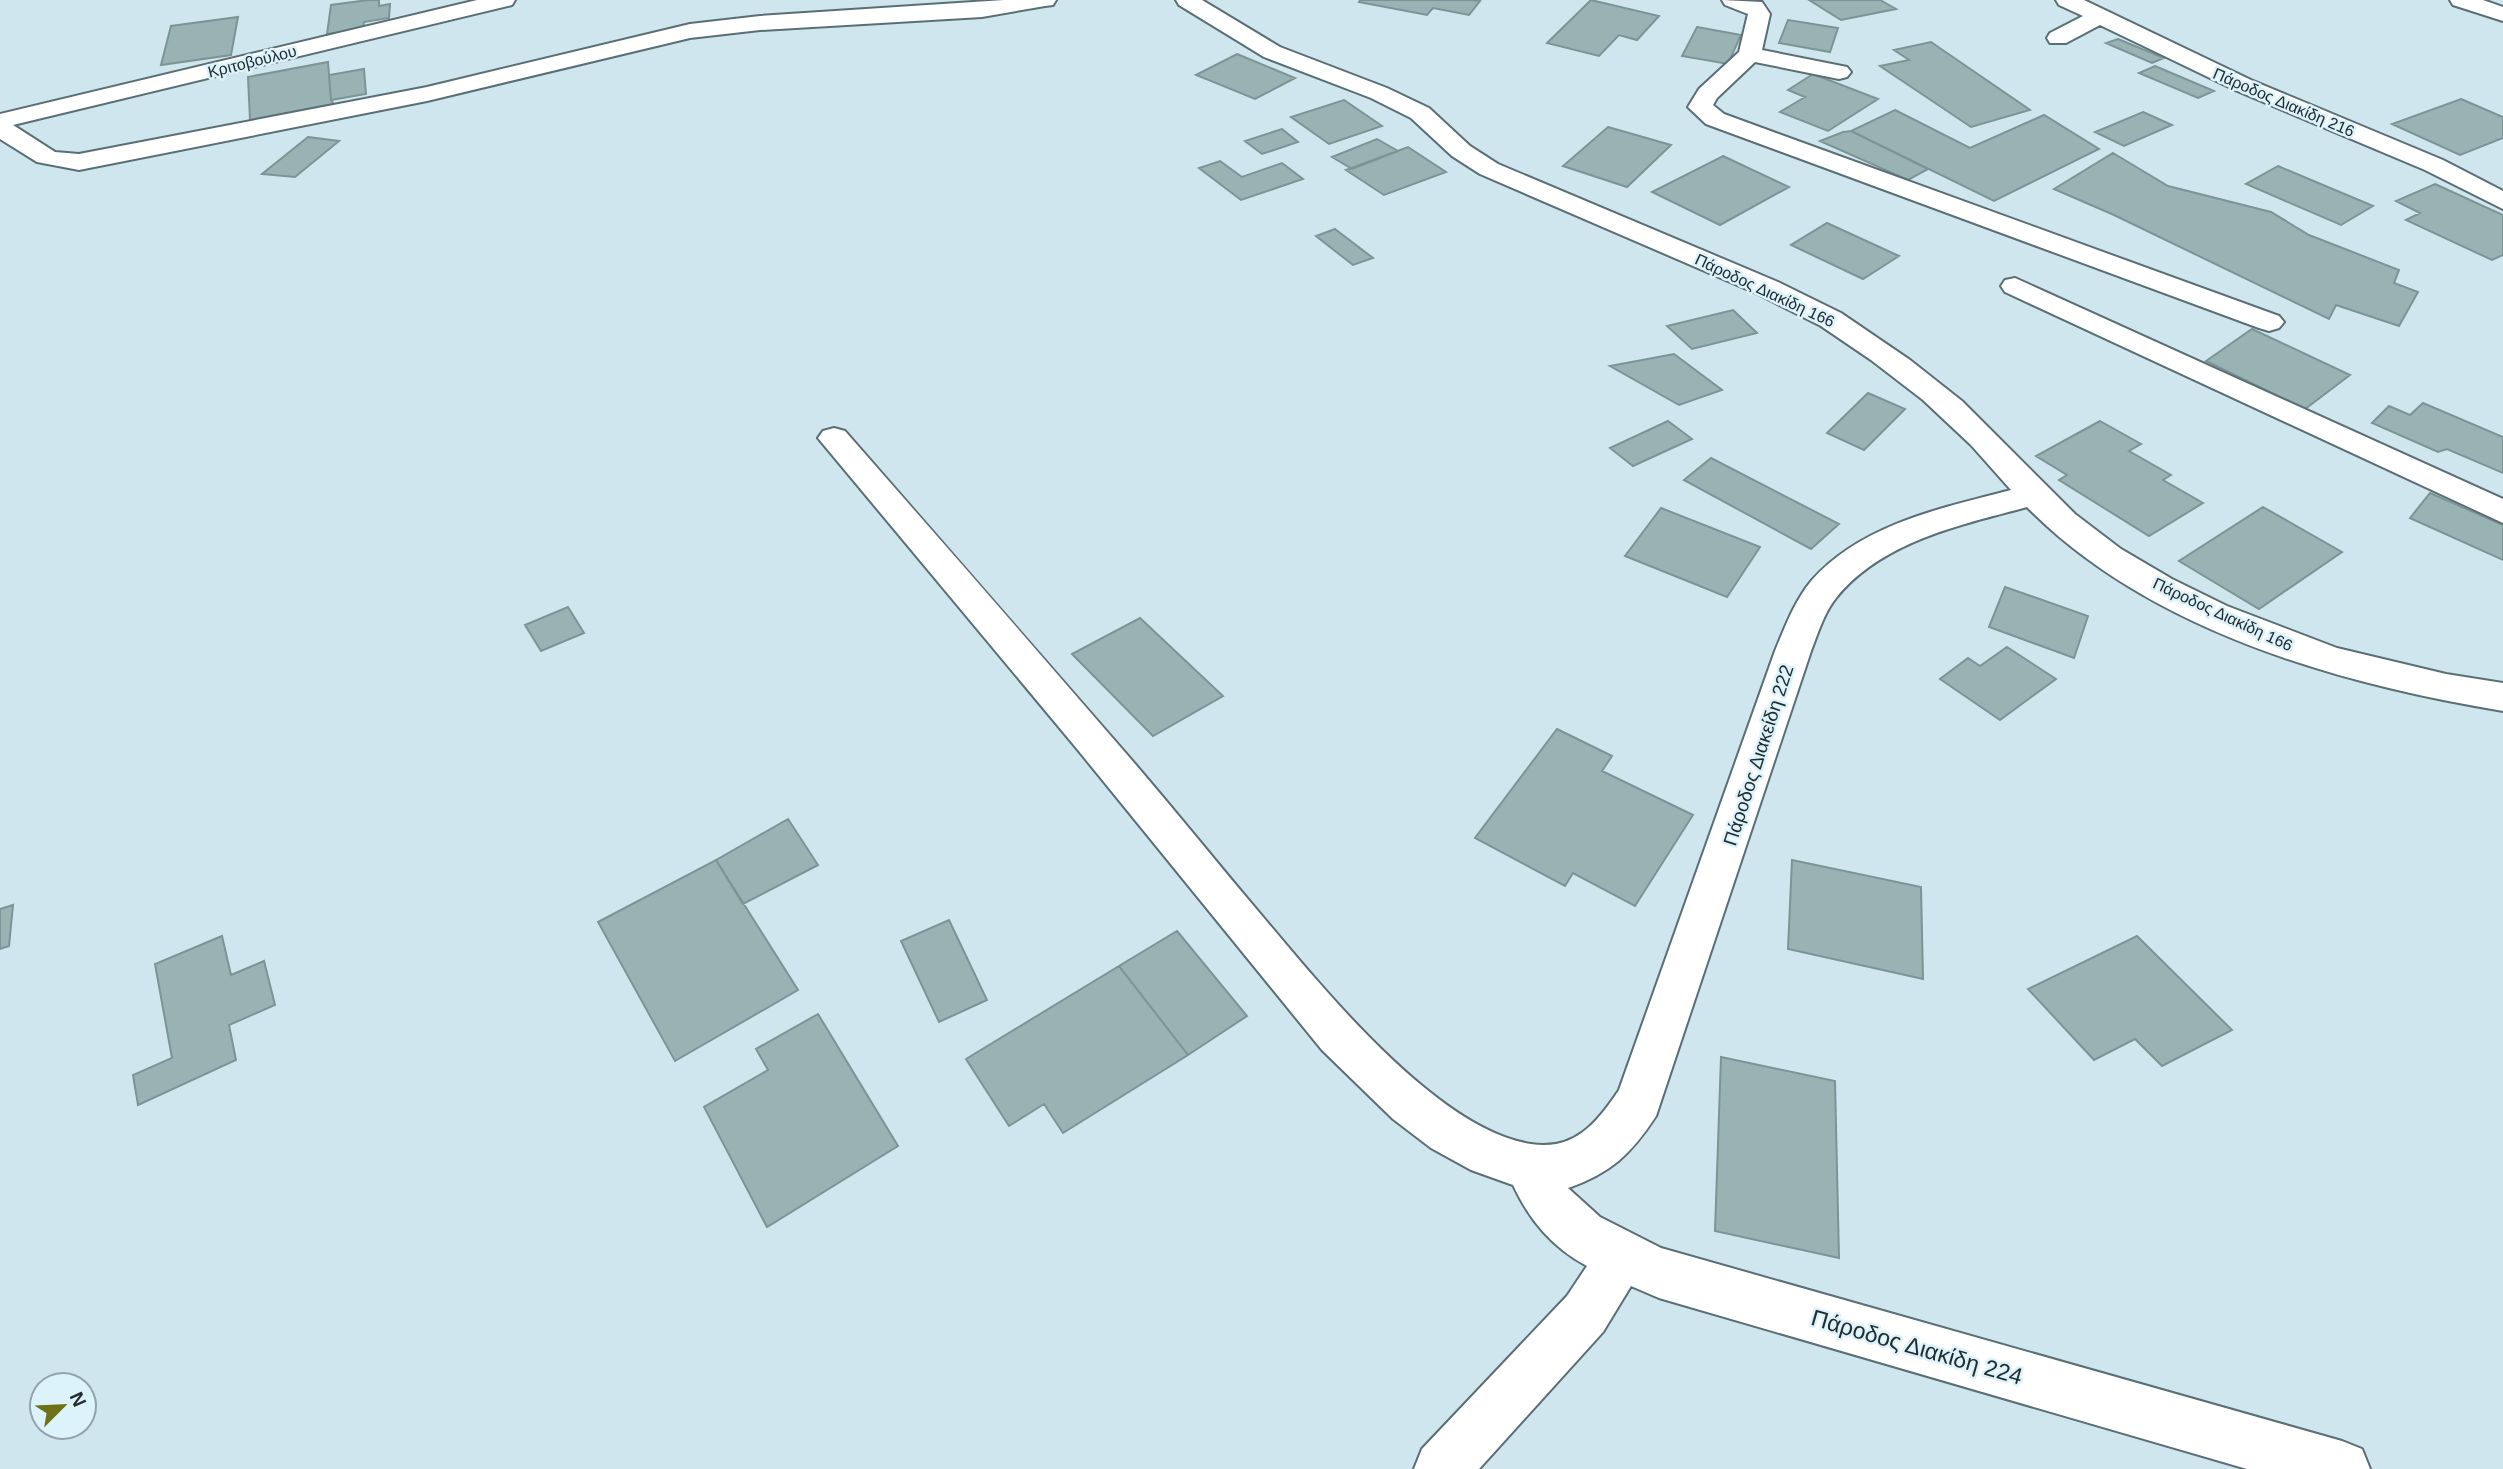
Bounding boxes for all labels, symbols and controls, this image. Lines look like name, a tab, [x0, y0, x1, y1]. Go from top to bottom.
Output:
street label: Κριτοβούλου	[206, 42, 298, 81]
street label: Πάροδος Διακίδη 216	[2211, 65, 2357, 140]
street label: Πάροδος Διακίδη 166	[1692, 251, 1837, 330]
street label: Πάροδος Διακίδη 166	[2150, 575, 2295, 654]
street label: Πάροδος Διακείδη 222	[1719, 662, 1798, 848]
street label: Πάροδος Διακίδη 224	[1808, 1304, 2026, 1390]
north arrow	[28, 1371, 98, 1441]
text: N	[66, 1389, 90, 1410]

